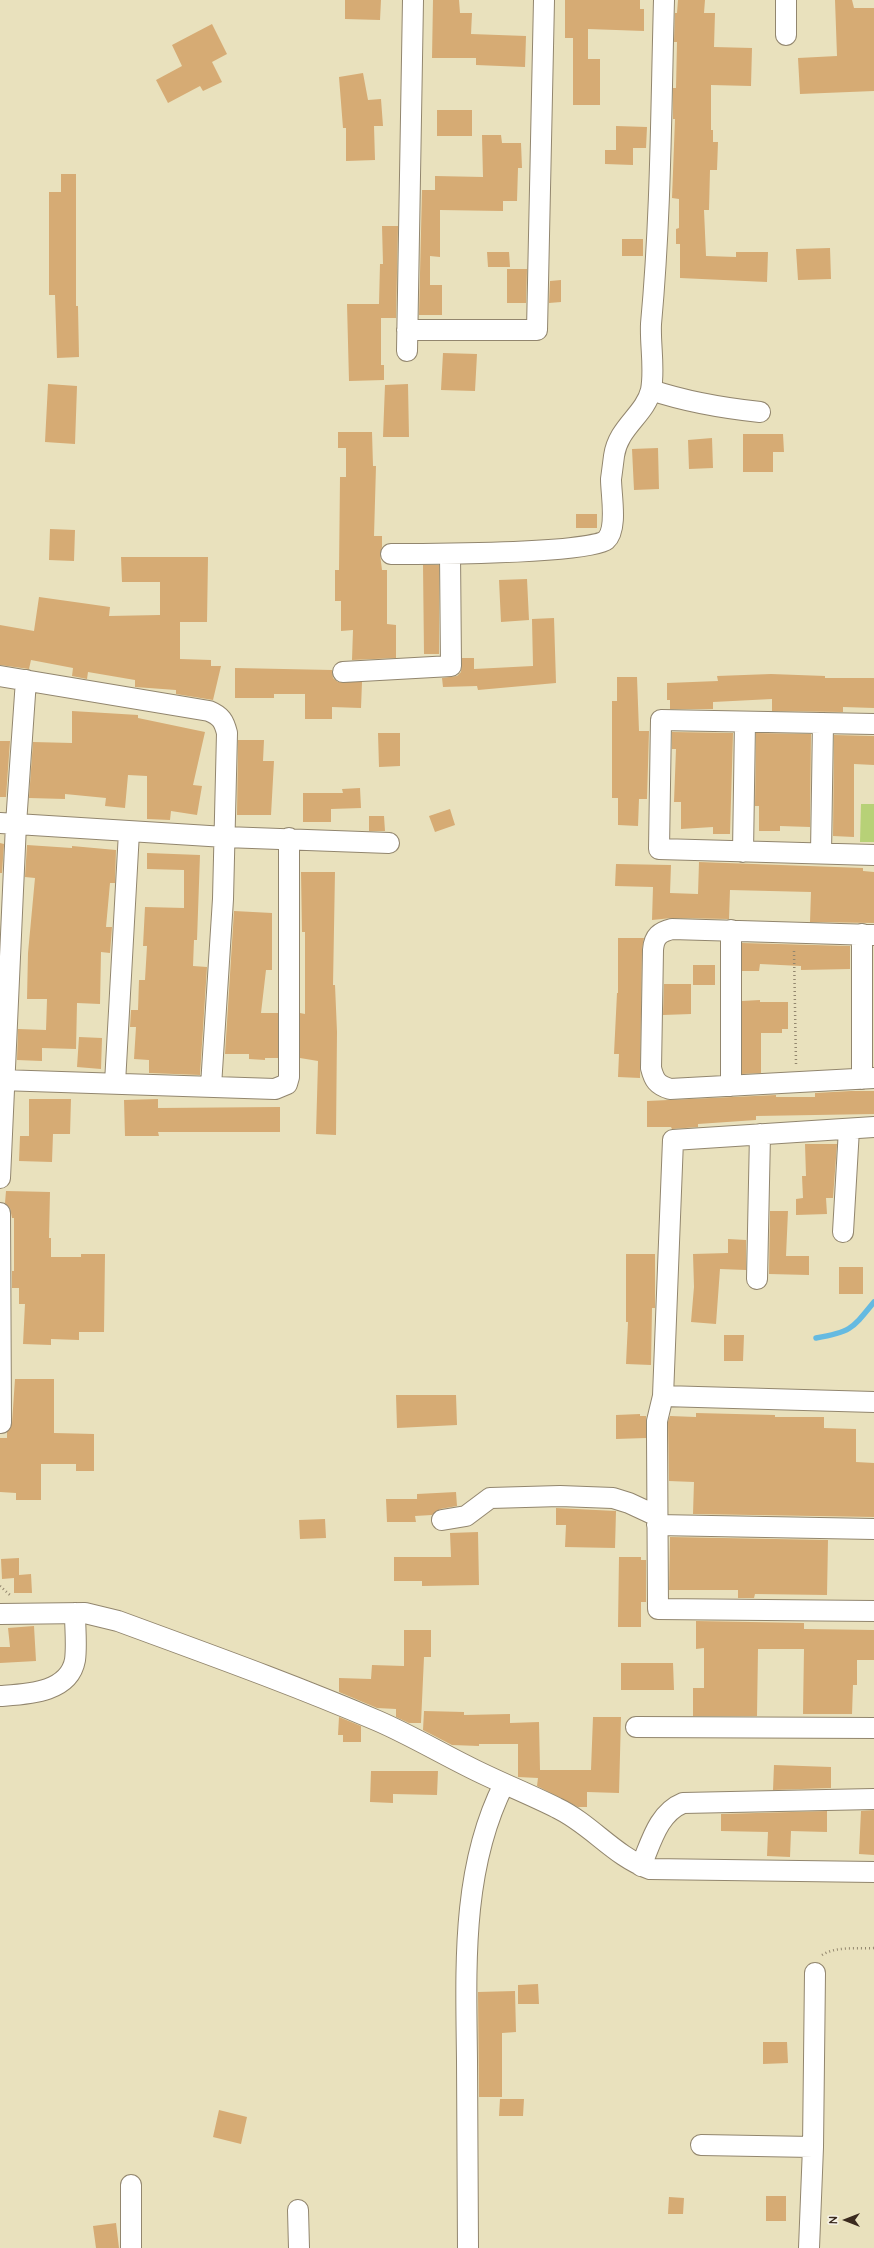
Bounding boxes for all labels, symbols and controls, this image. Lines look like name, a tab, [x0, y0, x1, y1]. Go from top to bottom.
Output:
north arrow	[826, 2200, 866, 2240]
text: N	[826, 2217, 841, 2223]

